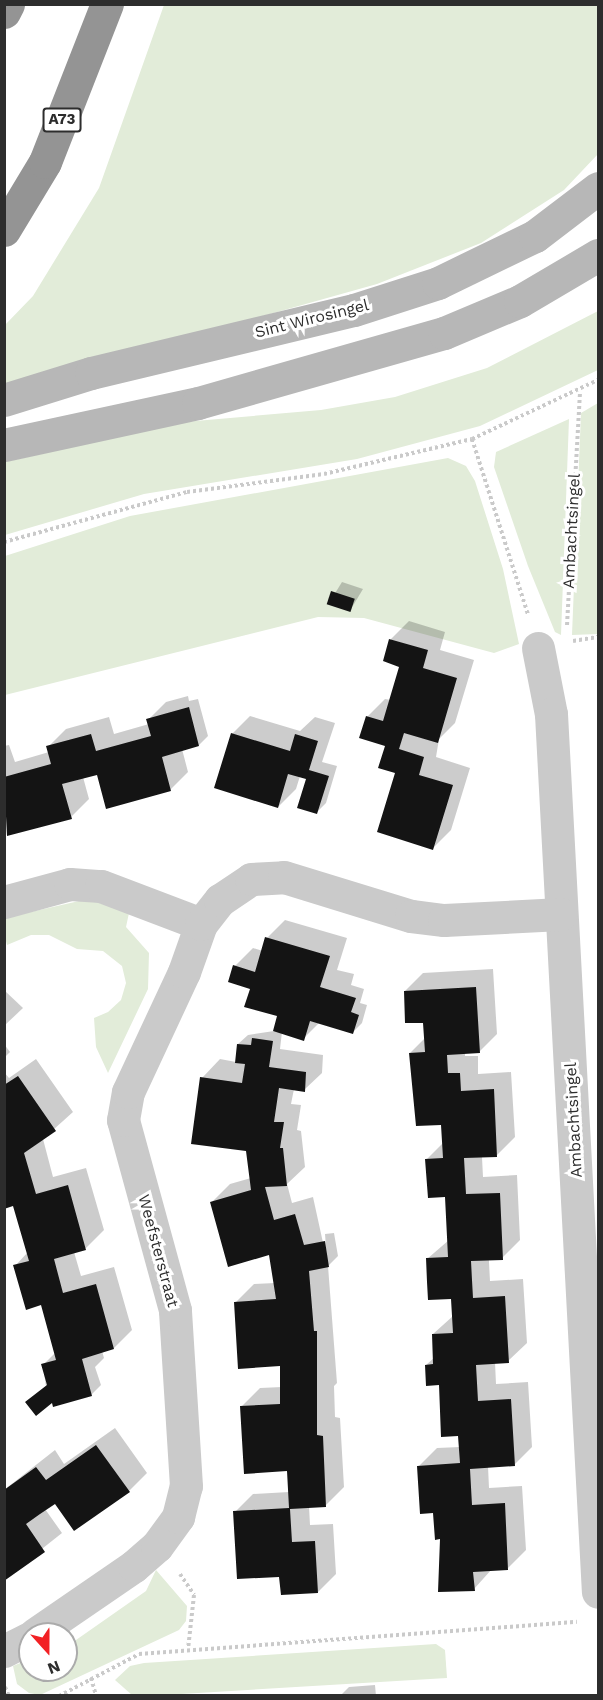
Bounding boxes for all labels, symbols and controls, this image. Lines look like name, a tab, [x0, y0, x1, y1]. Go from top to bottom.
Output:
road number: A73	[42, 108, 82, 132]
street label: Sint Wirosingel	[253, 296, 371, 342]
street label: Ambachtsingel	[559, 473, 585, 589]
street label: Ambachtsingel	[561, 1062, 587, 1178]
street label: Weefsterstraat	[134, 1192, 182, 1310]
north arrow	[18, 1622, 78, 1682]
text: N	[45, 1656, 63, 1678]

